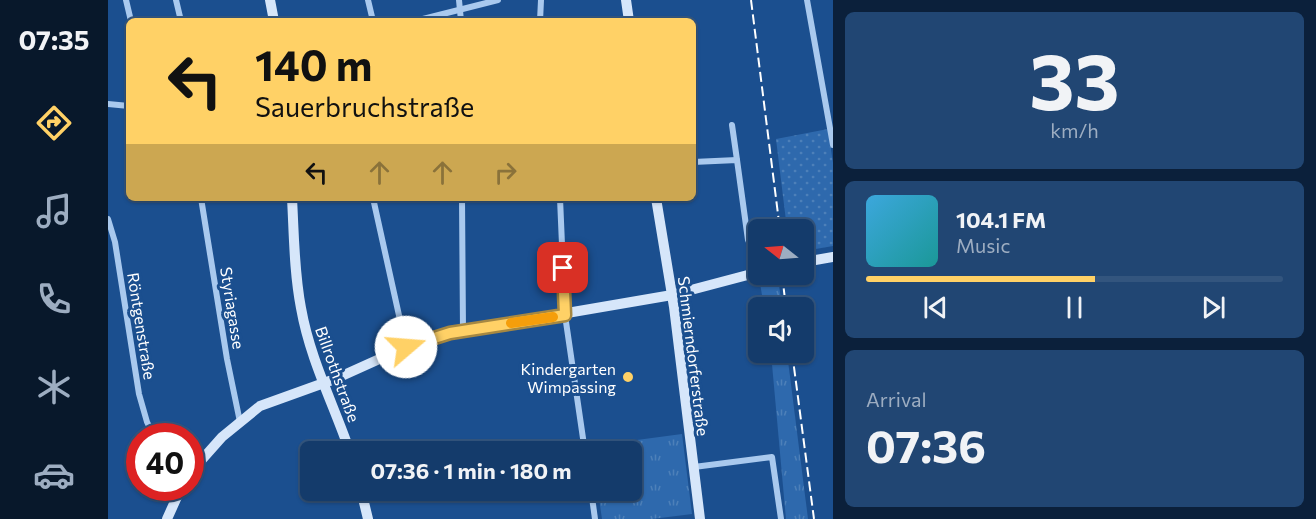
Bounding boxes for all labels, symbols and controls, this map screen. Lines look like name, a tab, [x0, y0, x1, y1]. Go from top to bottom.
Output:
text: 07:35	[18, 23, 90, 56]
text: 33	[1029, 31, 1120, 126]
text: 140 m	[255, 38, 372, 90]
icon: left	[156, 42, 234, 120]
text: Sauerbruchstraße	[255, 90, 474, 123]
icon: directions	[33, 102, 75, 144]
text: km/h	[1050, 118, 1099, 142]
icon: left	[300, 156, 333, 189]
icon: ahead	[363, 156, 396, 189]
icon: ahead	[426, 156, 459, 189]
icon: right	[489, 156, 522, 189]
icon: music	[33, 190, 75, 232]
text: 104.1 FM	[956, 206, 1046, 233]
north arrow	[748, 219, 814, 285]
map controls	[748, 219, 814, 363]
text: Music	[956, 233, 1010, 257]
pin	[537, 242, 588, 293]
icon: arrive	[546, 251, 579, 284]
street label: Styriagasse	[217, 266, 249, 350]
street label: Röntgenstraße	[124, 271, 160, 381]
street label: Schmierndorferstraße	[675, 275, 713, 437]
icon: phone	[33, 278, 75, 320]
icon: previous	[919, 291, 952, 324]
icon: pause	[1058, 291, 1091, 324]
icon: next	[1197, 291, 1230, 324]
button: sound	[748, 297, 814, 363]
position arrow	[374, 315, 438, 379]
street label: Billrothstraße	[312, 324, 364, 424]
place label: Kindergarten Wimpassing	[521, 359, 616, 396]
icon: climate	[33, 366, 75, 408]
marker: Kindergarten Wimpassing	[621, 370, 635, 384]
text: Arrival	[866, 387, 927, 411]
text: 07:36	[866, 417, 986, 472]
speed limit sign: 40	[126, 423, 204, 501]
icon: car	[33, 454, 75, 496]
text: 07:36 · 1 min · 180 m	[371, 457, 571, 484]

